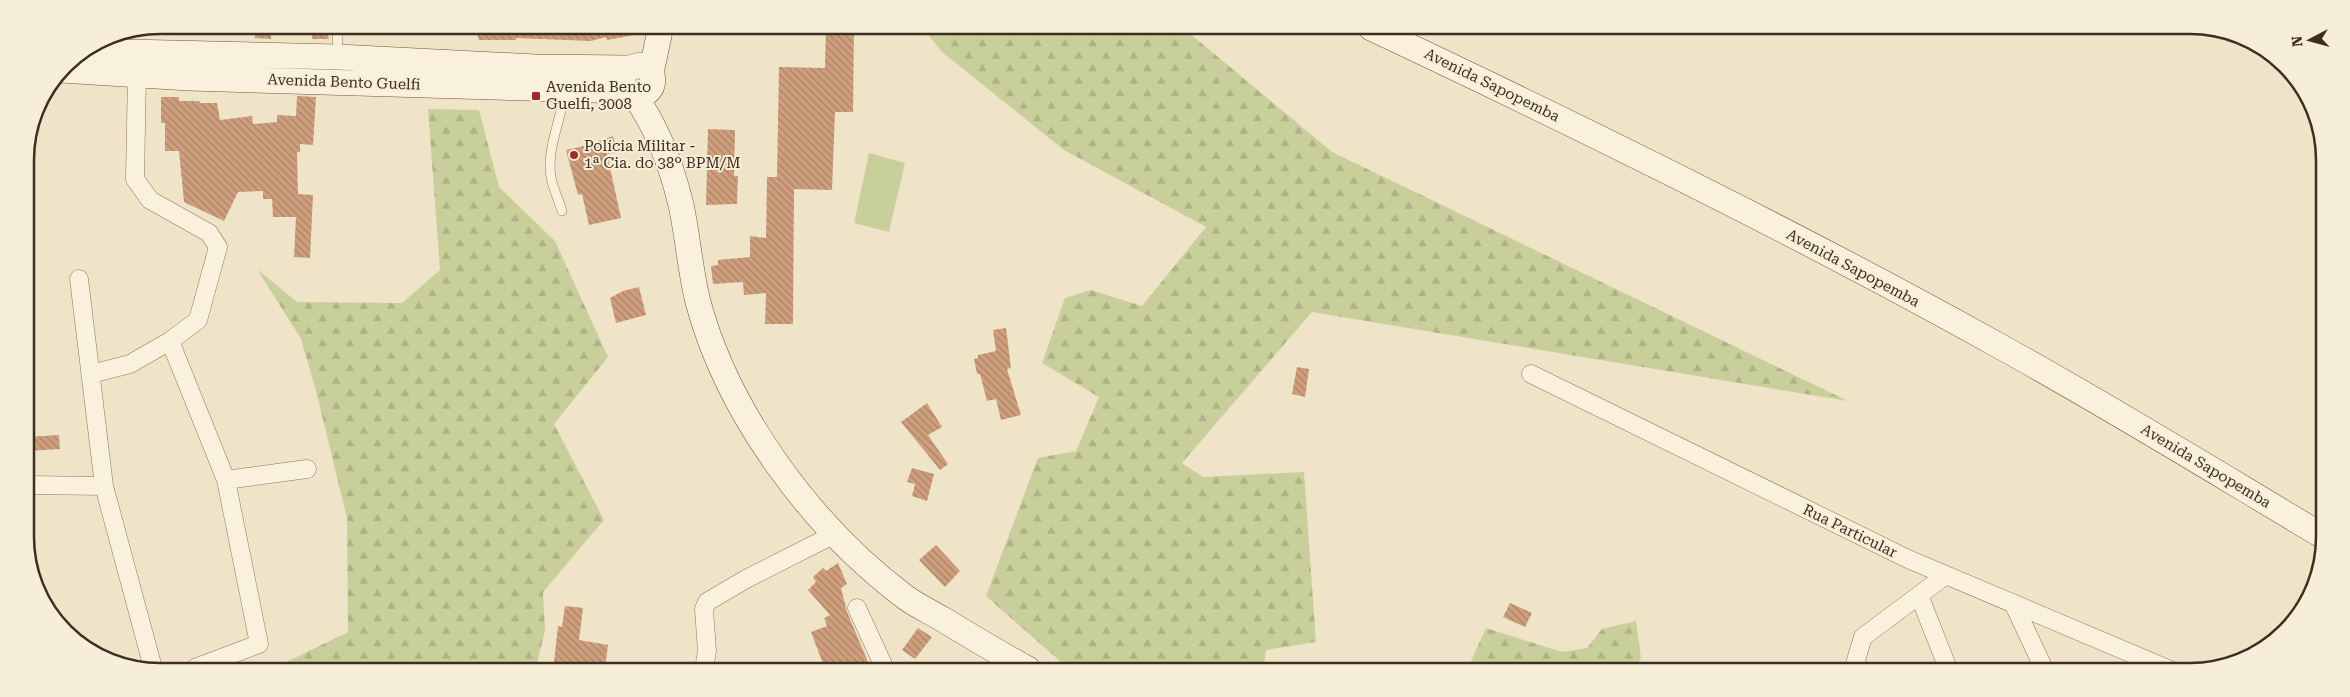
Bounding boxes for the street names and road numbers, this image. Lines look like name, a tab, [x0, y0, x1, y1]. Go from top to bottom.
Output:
street label: Avenida Sapopemba	[1421, 44, 1563, 126]
street label: Avenida Bento Guelfi	[267, 70, 421, 94]
street label: Avenida Sapopemba	[1783, 225, 1923, 311]
street label: Avenida Sapopemba	[2138, 420, 2274, 512]
street label: Rua Particular	[1800, 501, 1900, 561]

